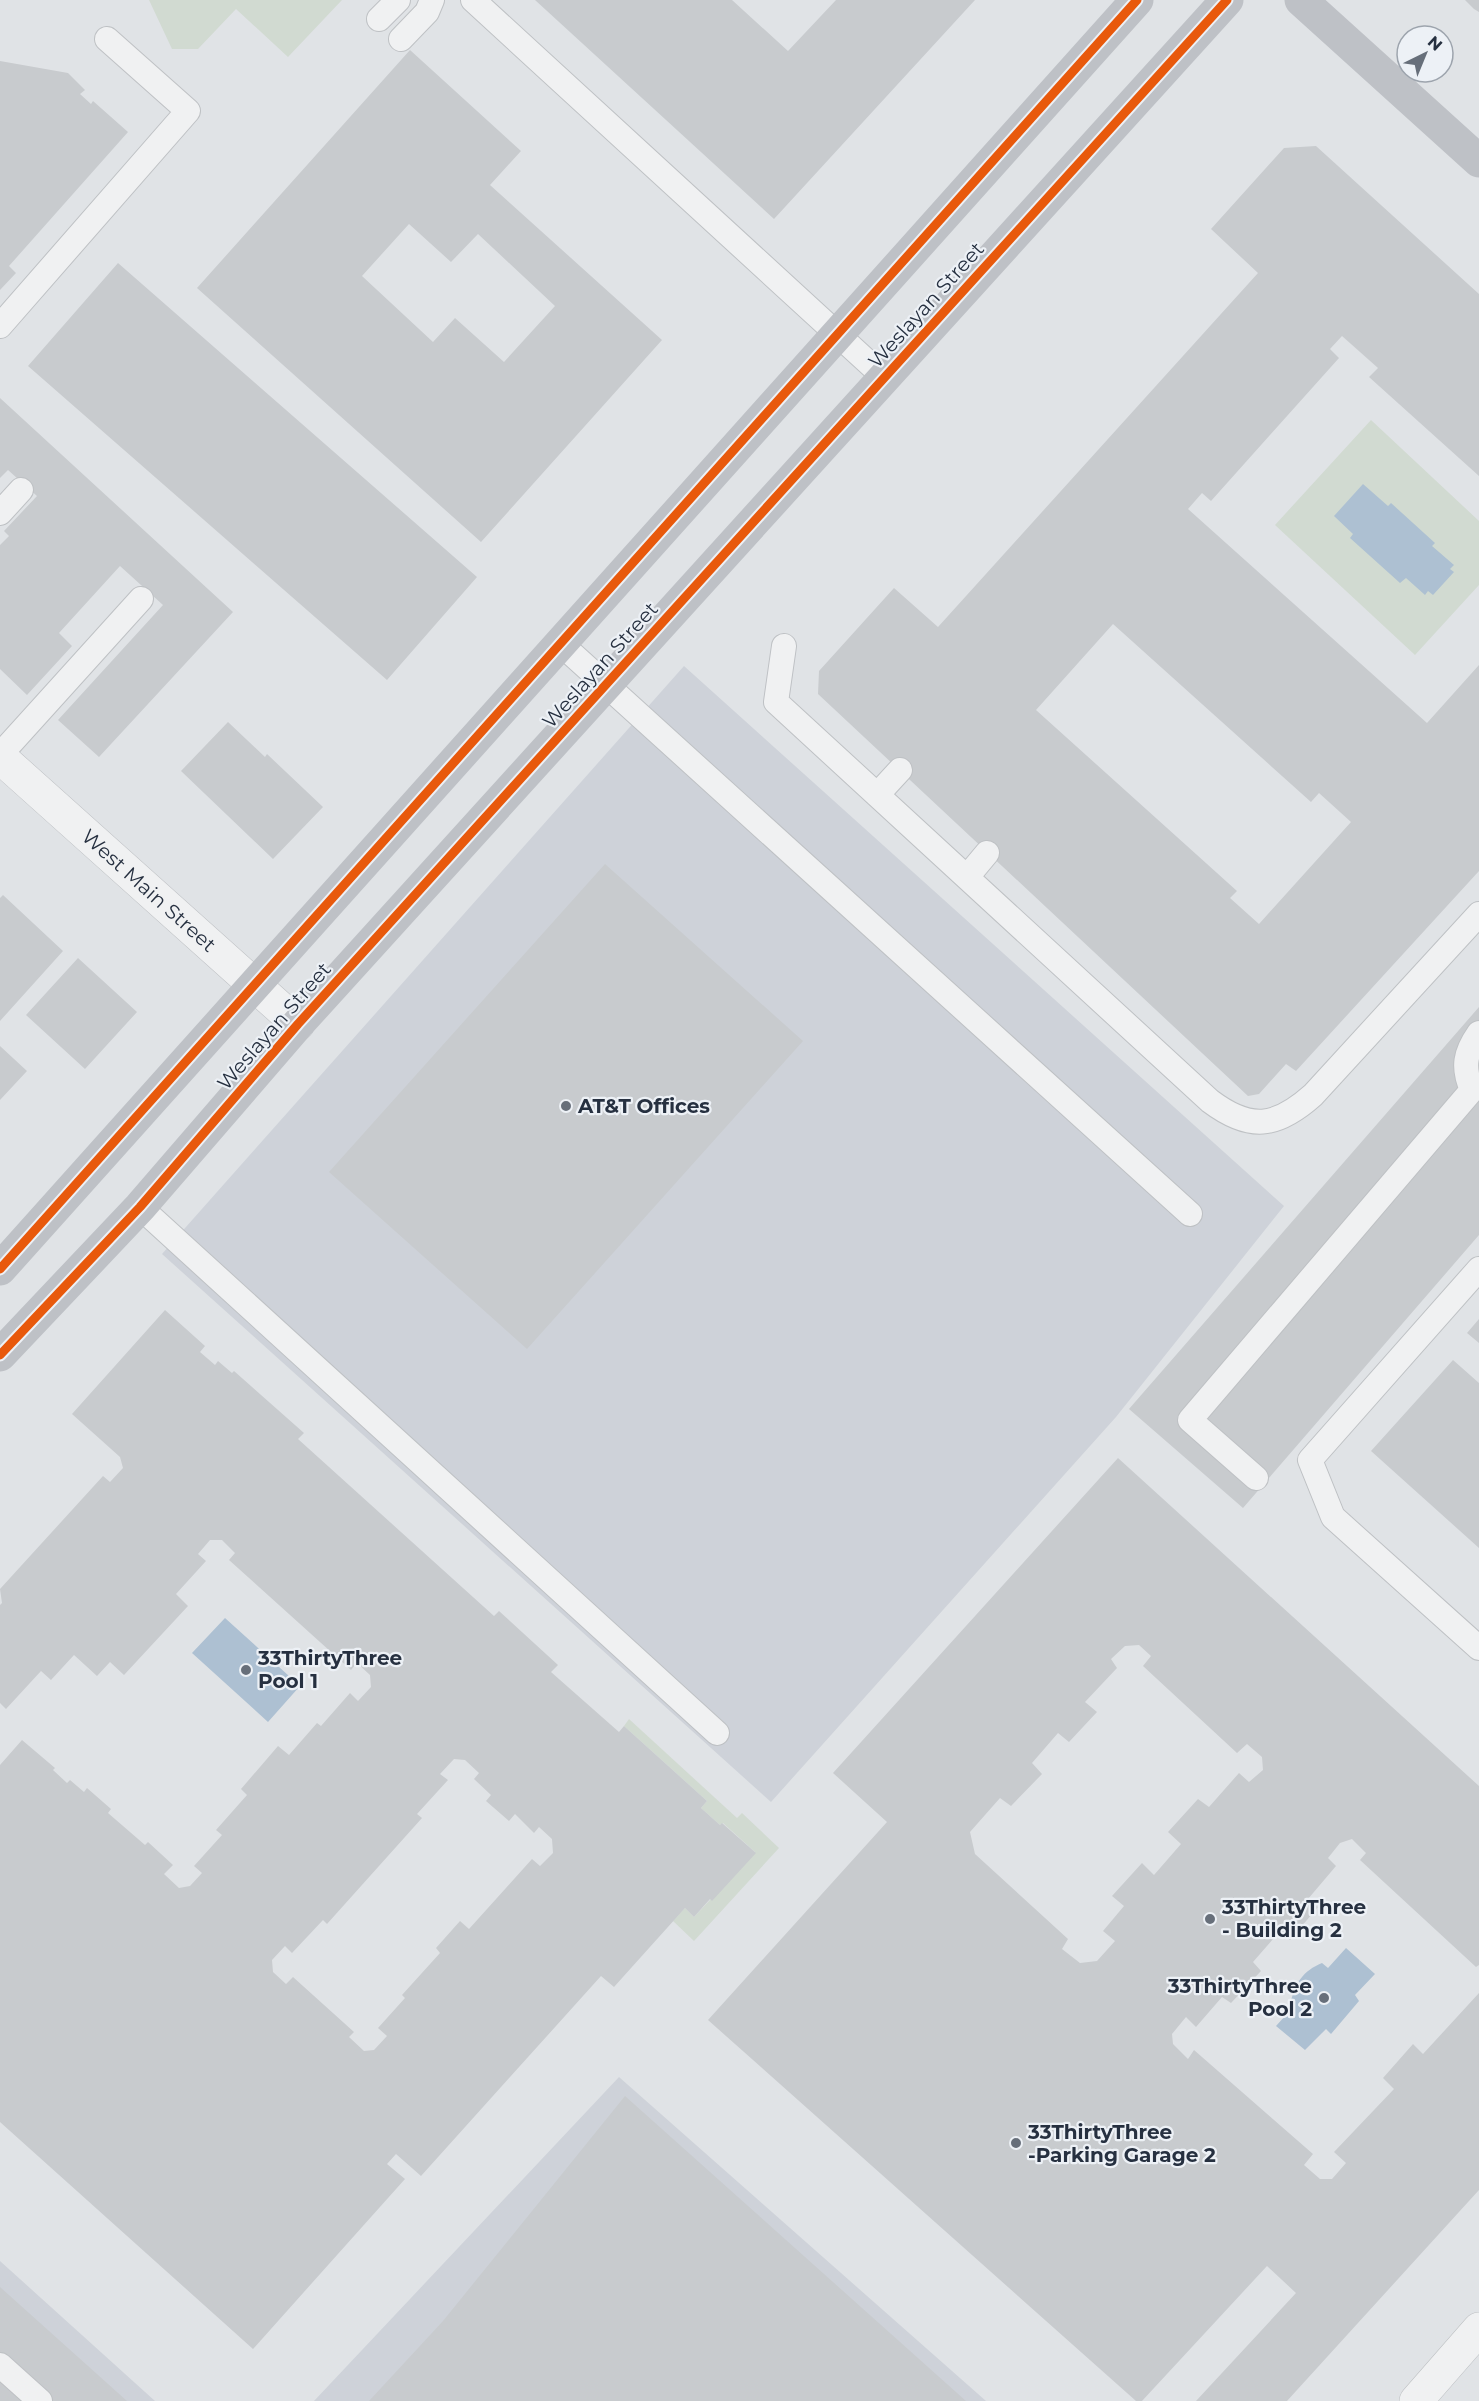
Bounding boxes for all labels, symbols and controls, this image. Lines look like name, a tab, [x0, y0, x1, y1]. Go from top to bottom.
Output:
north arrow	[1395, 24, 1455, 84]
text: N	[1424, 32, 1446, 55]
street label: Weslayan Street	[863, 237, 989, 373]
street label: Weslayan Street	[537, 597, 663, 733]
street label: West Main Street	[77, 824, 221, 957]
street label: Weslayan Street	[212, 957, 336, 1095]
place label: AT&T Offices	[577, 1094, 710, 1118]
marker: AT&T Offices	[559, 1099, 573, 1113]
place label: 33ThirtyThree Pool 1	[257, 1646, 402, 1693]
marker: 33ThirtyThree Pool 1	[239, 1663, 253, 1677]
place label: 33ThirtyThree - Building 2	[1221, 1895, 1366, 1942]
marker: 33ThirtyThree - Building 2	[1203, 1912, 1217, 1926]
place label: 33ThirtyThree Pool 2	[1167, 1974, 1312, 2021]
marker: 33ThirtyThree Pool 2	[1317, 1991, 1331, 2005]
place label: 33ThirtyThree -Parking Garage 2	[1027, 2120, 1216, 2167]
marker: 33ThirtyThree -Parking Garage 2	[1009, 2136, 1023, 2150]

